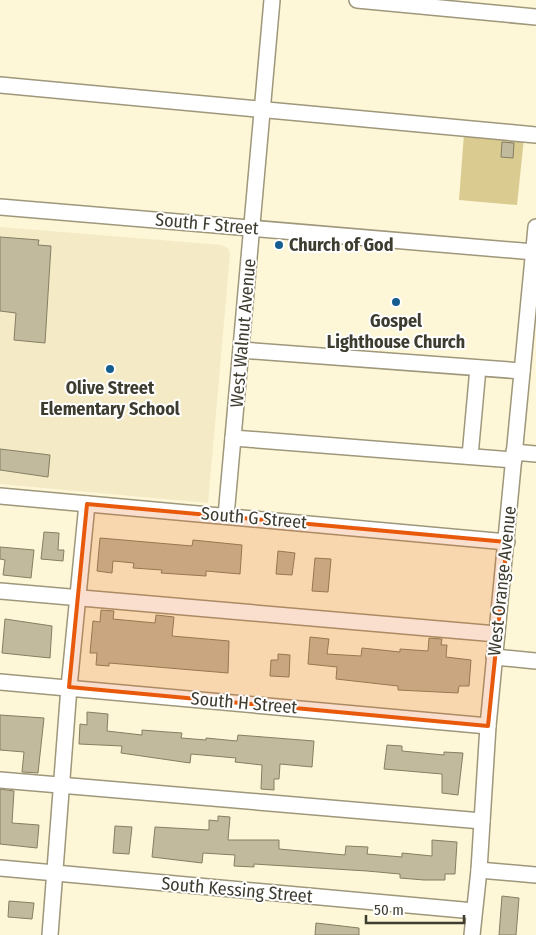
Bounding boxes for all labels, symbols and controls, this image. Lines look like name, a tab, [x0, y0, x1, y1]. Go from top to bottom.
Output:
street label: South F Street	[154, 209, 260, 239]
place label: Church of God	[289, 234, 393, 256]
marker: Church of God	[273, 239, 285, 251]
street label: West Walnut Avenue	[226, 258, 260, 408]
marker: Gospel Lighthouse Church	[390, 296, 402, 308]
place label: Gospel Lighthouse Church	[327, 310, 465, 353]
marker: Olive Street Elementary School	[104, 363, 116, 375]
place label: Olive Street Elementary School	[40, 377, 180, 420]
street label: South G Street	[200, 502, 308, 534]
street label: West Orange Avenue	[483, 505, 521, 657]
street label: South H Street	[190, 687, 298, 719]
street label: South Kessing Street	[160, 872, 314, 908]
scale bar	[366, 892, 464, 924]
text: 50 m	[374, 901, 404, 919]

